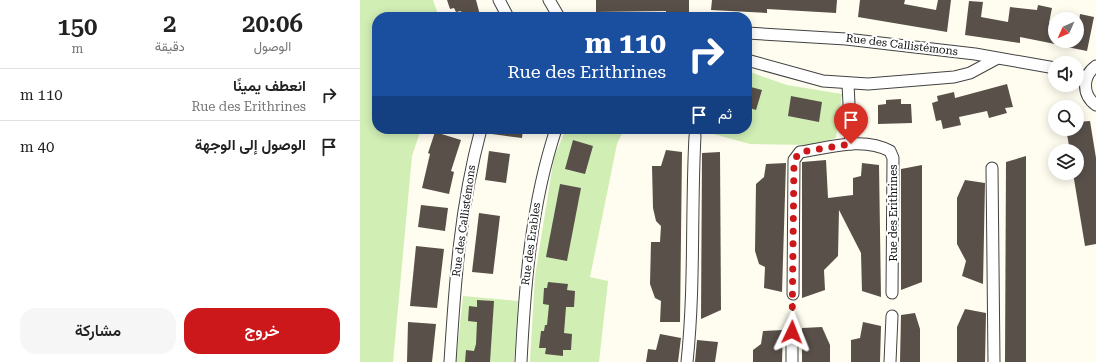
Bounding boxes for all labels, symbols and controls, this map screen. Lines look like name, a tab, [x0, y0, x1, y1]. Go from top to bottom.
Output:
text: 2	[163, 10, 176, 38]
text: 20:06	[242, 10, 303, 38]
north arrow	[1048, 12, 1084, 48]
map controls	[1048, 12, 1084, 180]
text: 150	[57, 13, 98, 41]
text: 110 m	[585, 27, 666, 60]
icon: right	[680, 28, 732, 80]
street label: Rue des Callistémons	[845, 32, 959, 58]
text: دقيقة	[155, 39, 185, 54]
text: الوصول	[254, 39, 291, 54]
text: m	[71, 41, 83, 56]
button: sound	[1048, 56, 1084, 92]
text: Rue des Erithrines	[507, 61, 666, 82]
text: انعطف يمينًا	[233, 77, 306, 95]
icon: right	[318, 84, 340, 106]
text: 110 m	[20, 86, 63, 104]
text: Rue des Erithrines	[191, 99, 306, 114]
button: search	[1048, 100, 1084, 136]
pin	[834, 103, 868, 144]
icon: arrive	[688, 104, 710, 126]
text: ثم	[718, 105, 732, 123]
icon: arrive	[840, 109, 862, 131]
text: الوصول إلى الوجهة	[195, 136, 306, 154]
icon: arrive	[318, 136, 340, 158]
text: 40 m	[20, 138, 54, 156]
button: layers	[1048, 144, 1084, 180]
street label: Rue des Callistémons	[450, 164, 478, 278]
street label: Rue des Erithrines	[887, 165, 900, 261]
street label: Rue des Erables	[519, 202, 543, 286]
button: مشاركة	[20, 308, 176, 354]
button: خروج	[184, 308, 340, 354]
position arrow	[771, 311, 813, 353]

